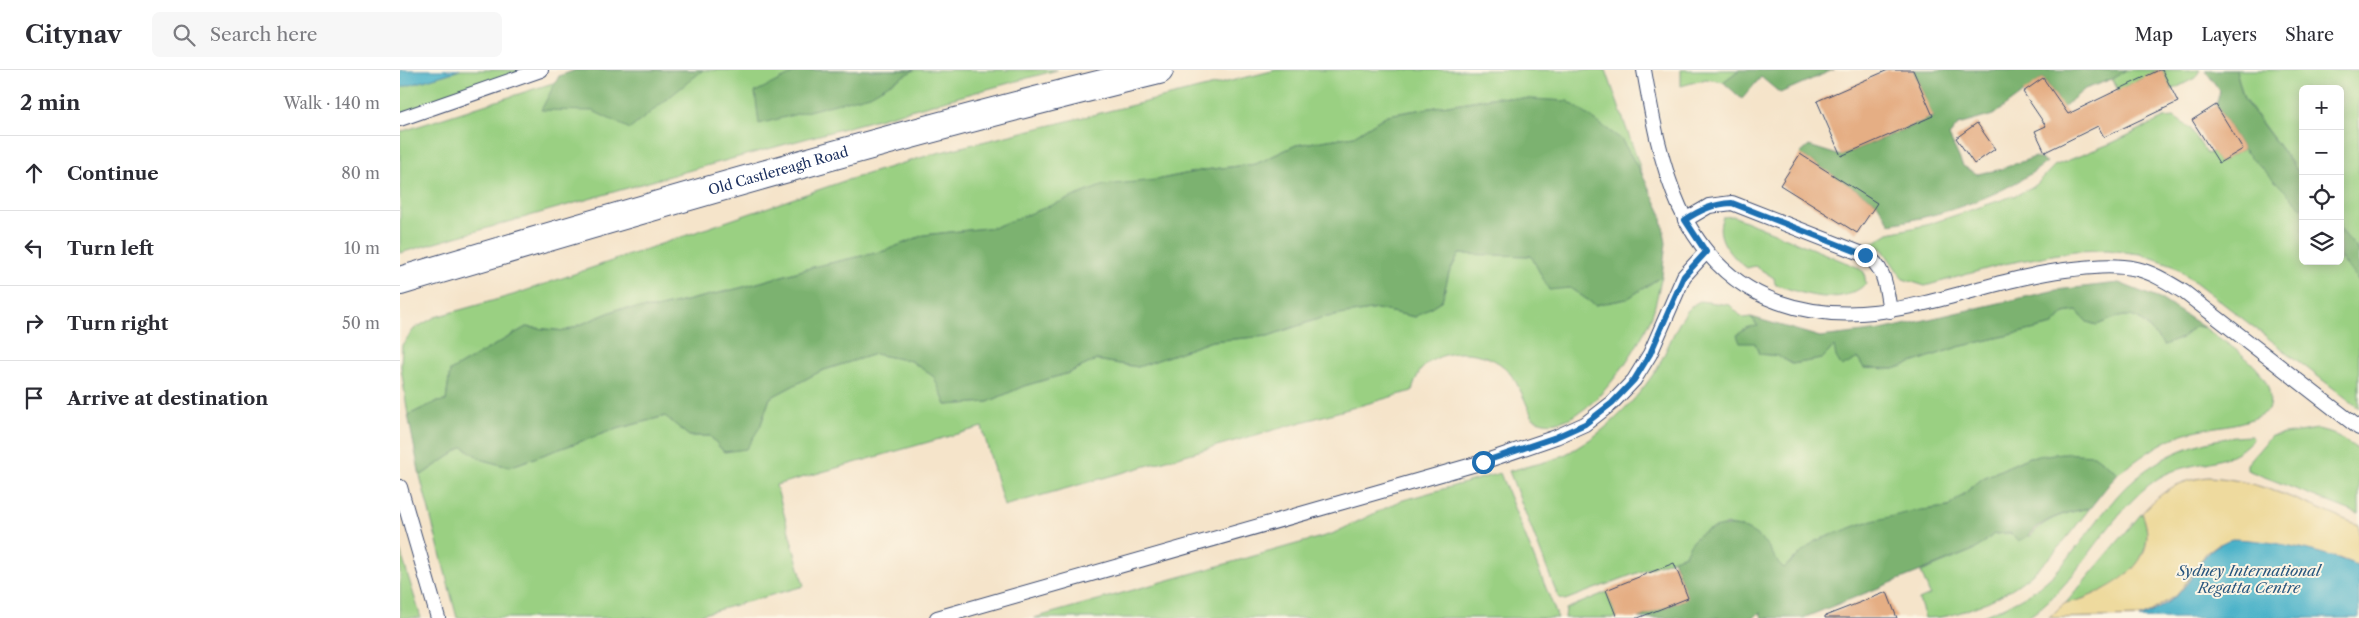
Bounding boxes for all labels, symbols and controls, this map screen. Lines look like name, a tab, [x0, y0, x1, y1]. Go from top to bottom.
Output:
search box	[152, 12, 502, 57]
text: Citynav	[25, 20, 122, 49]
icon: search	[170, 21, 198, 49]
text: Search here	[210, 23, 317, 46]
text: Map	[2135, 24, 2173, 46]
text: Layers	[2201, 24, 2257, 46]
text: Share	[2285, 24, 2334, 46]
map controls	[2299, 85, 2344, 265]
button: +	[2299, 85, 2344, 130]
text: 2 min	[20, 90, 80, 115]
text: Walk · 140 m	[283, 93, 380, 113]
button: −	[2299, 130, 2344, 175]
street label: Old Castlereagh Road	[706, 142, 851, 199]
icon: ahead	[20, 159, 48, 187]
text: Continue	[67, 162, 159, 185]
text: 80 m	[341, 163, 380, 183]
button: locate	[2299, 175, 2344, 220]
button: layers	[2299, 220, 2344, 265]
icon: left	[20, 234, 48, 262]
text: Turn left	[67, 237, 154, 260]
text: 10 m	[344, 238, 380, 258]
route end	[1854, 244, 1877, 267]
icon: right	[20, 309, 48, 337]
text: Turn right	[67, 312, 168, 335]
text: 50 m	[342, 313, 380, 333]
icon: arrive	[20, 384, 48, 412]
text: Arrive at destination	[67, 387, 268, 410]
route start	[1472, 451, 1495, 474]
water label: Sydney International Regatta Centre	[2176, 561, 2323, 597]

